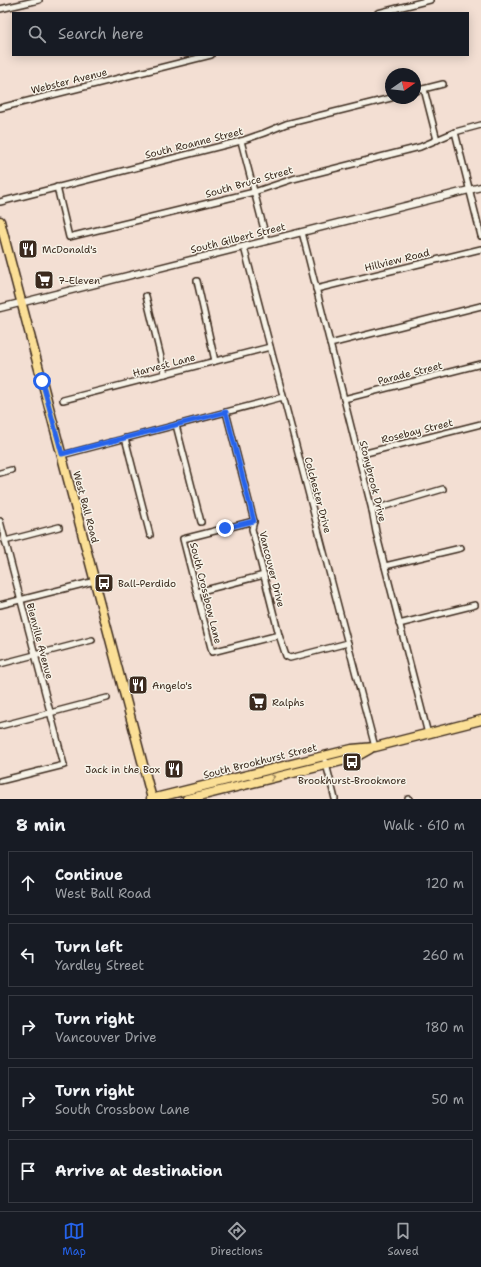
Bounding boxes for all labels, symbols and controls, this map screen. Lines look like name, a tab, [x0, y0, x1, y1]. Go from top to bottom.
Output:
search box	[12, 12, 469, 56]
icon: search	[26, 23, 48, 45]
text: Search here	[58, 24, 144, 44]
street label: Webster Avenue	[29, 65, 109, 97]
north arrow	[385, 68, 421, 104]
street label: South Roanne Street	[144, 125, 244, 161]
street label: South Bruce Street	[204, 163, 294, 201]
street label: South Gilbert Street	[189, 220, 287, 256]
restaurant icon: McDonald's	[17, 238, 39, 260]
place label: McDonald's	[42, 243, 97, 256]
street label: Hillview Road	[363, 245, 431, 274]
supermarket icon: 7-Eleven	[33, 269, 55, 291]
place label: 7-Eleven	[58, 274, 100, 287]
street label: Harvest Lane	[131, 350, 197, 380]
street label: Parade Street	[376, 359, 444, 387]
route start	[33, 372, 51, 390]
street label: Rosebay Street	[380, 416, 454, 446]
street label: Stonybrook Drive	[357, 439, 389, 523]
street label: Colchester Drive	[302, 455, 335, 535]
street label: West Ball Road	[70, 470, 102, 545]
route end	[216, 519, 234, 537]
street label: Vancouver Drive	[256, 530, 288, 609]
street label: South Crossbow Lane	[187, 541, 225, 645]
bus stop icon: Ball-Perdido	[93, 572, 115, 594]
place label: Ball-Perdido	[118, 577, 176, 590]
street label: Bienville Avenue	[24, 601, 57, 681]
restaurant icon: Angelo's	[127, 674, 149, 696]
place label: Angelo's	[152, 679, 192, 692]
supermarket icon: Ralphs	[247, 691, 269, 713]
place label: Ralphs	[272, 696, 305, 709]
street label: South Brookhurst Street	[202, 741, 318, 781]
bus stop icon: Brookhurst-Brookmore	[341, 751, 363, 773]
restaurant icon: Jack in the Box	[163, 758, 185, 780]
place label: Jack in the Box	[85, 763, 160, 776]
one-way arrow	[269, 774, 275, 782]
place label: Brookhurst-Brookmore	[298, 774, 406, 787]
text: 8 min	[16, 814, 66, 836]
text: Walk · 610 m	[383, 817, 465, 834]
text: Continue	[55, 865, 123, 885]
icon: ahead	[17, 872, 39, 894]
text: 120 m	[426, 875, 464, 892]
text: West Ball Road	[55, 885, 151, 902]
text: Turn left	[55, 937, 123, 957]
icon: left	[17, 944, 39, 966]
text: 260 m	[422, 947, 464, 964]
text: Yardley Street	[55, 957, 144, 974]
text: Turn right	[55, 1009, 135, 1029]
icon: right	[17, 1016, 39, 1038]
text: 180 m	[425, 1019, 464, 1036]
text: Vancouver Drive	[55, 1029, 157, 1046]
text: Turn right	[55, 1081, 135, 1101]
icon: right	[17, 1088, 39, 1110]
text: 50 m	[431, 1091, 464, 1108]
text: South Crossbow Lane	[55, 1101, 190, 1118]
icon: arrive	[17, 1160, 39, 1182]
text: Arrive at destination	[55, 1161, 223, 1181]
tab: Map	[62, 1220, 86, 1259]
tab: Directions	[210, 1220, 263, 1259]
tab: Saved	[387, 1220, 419, 1259]

